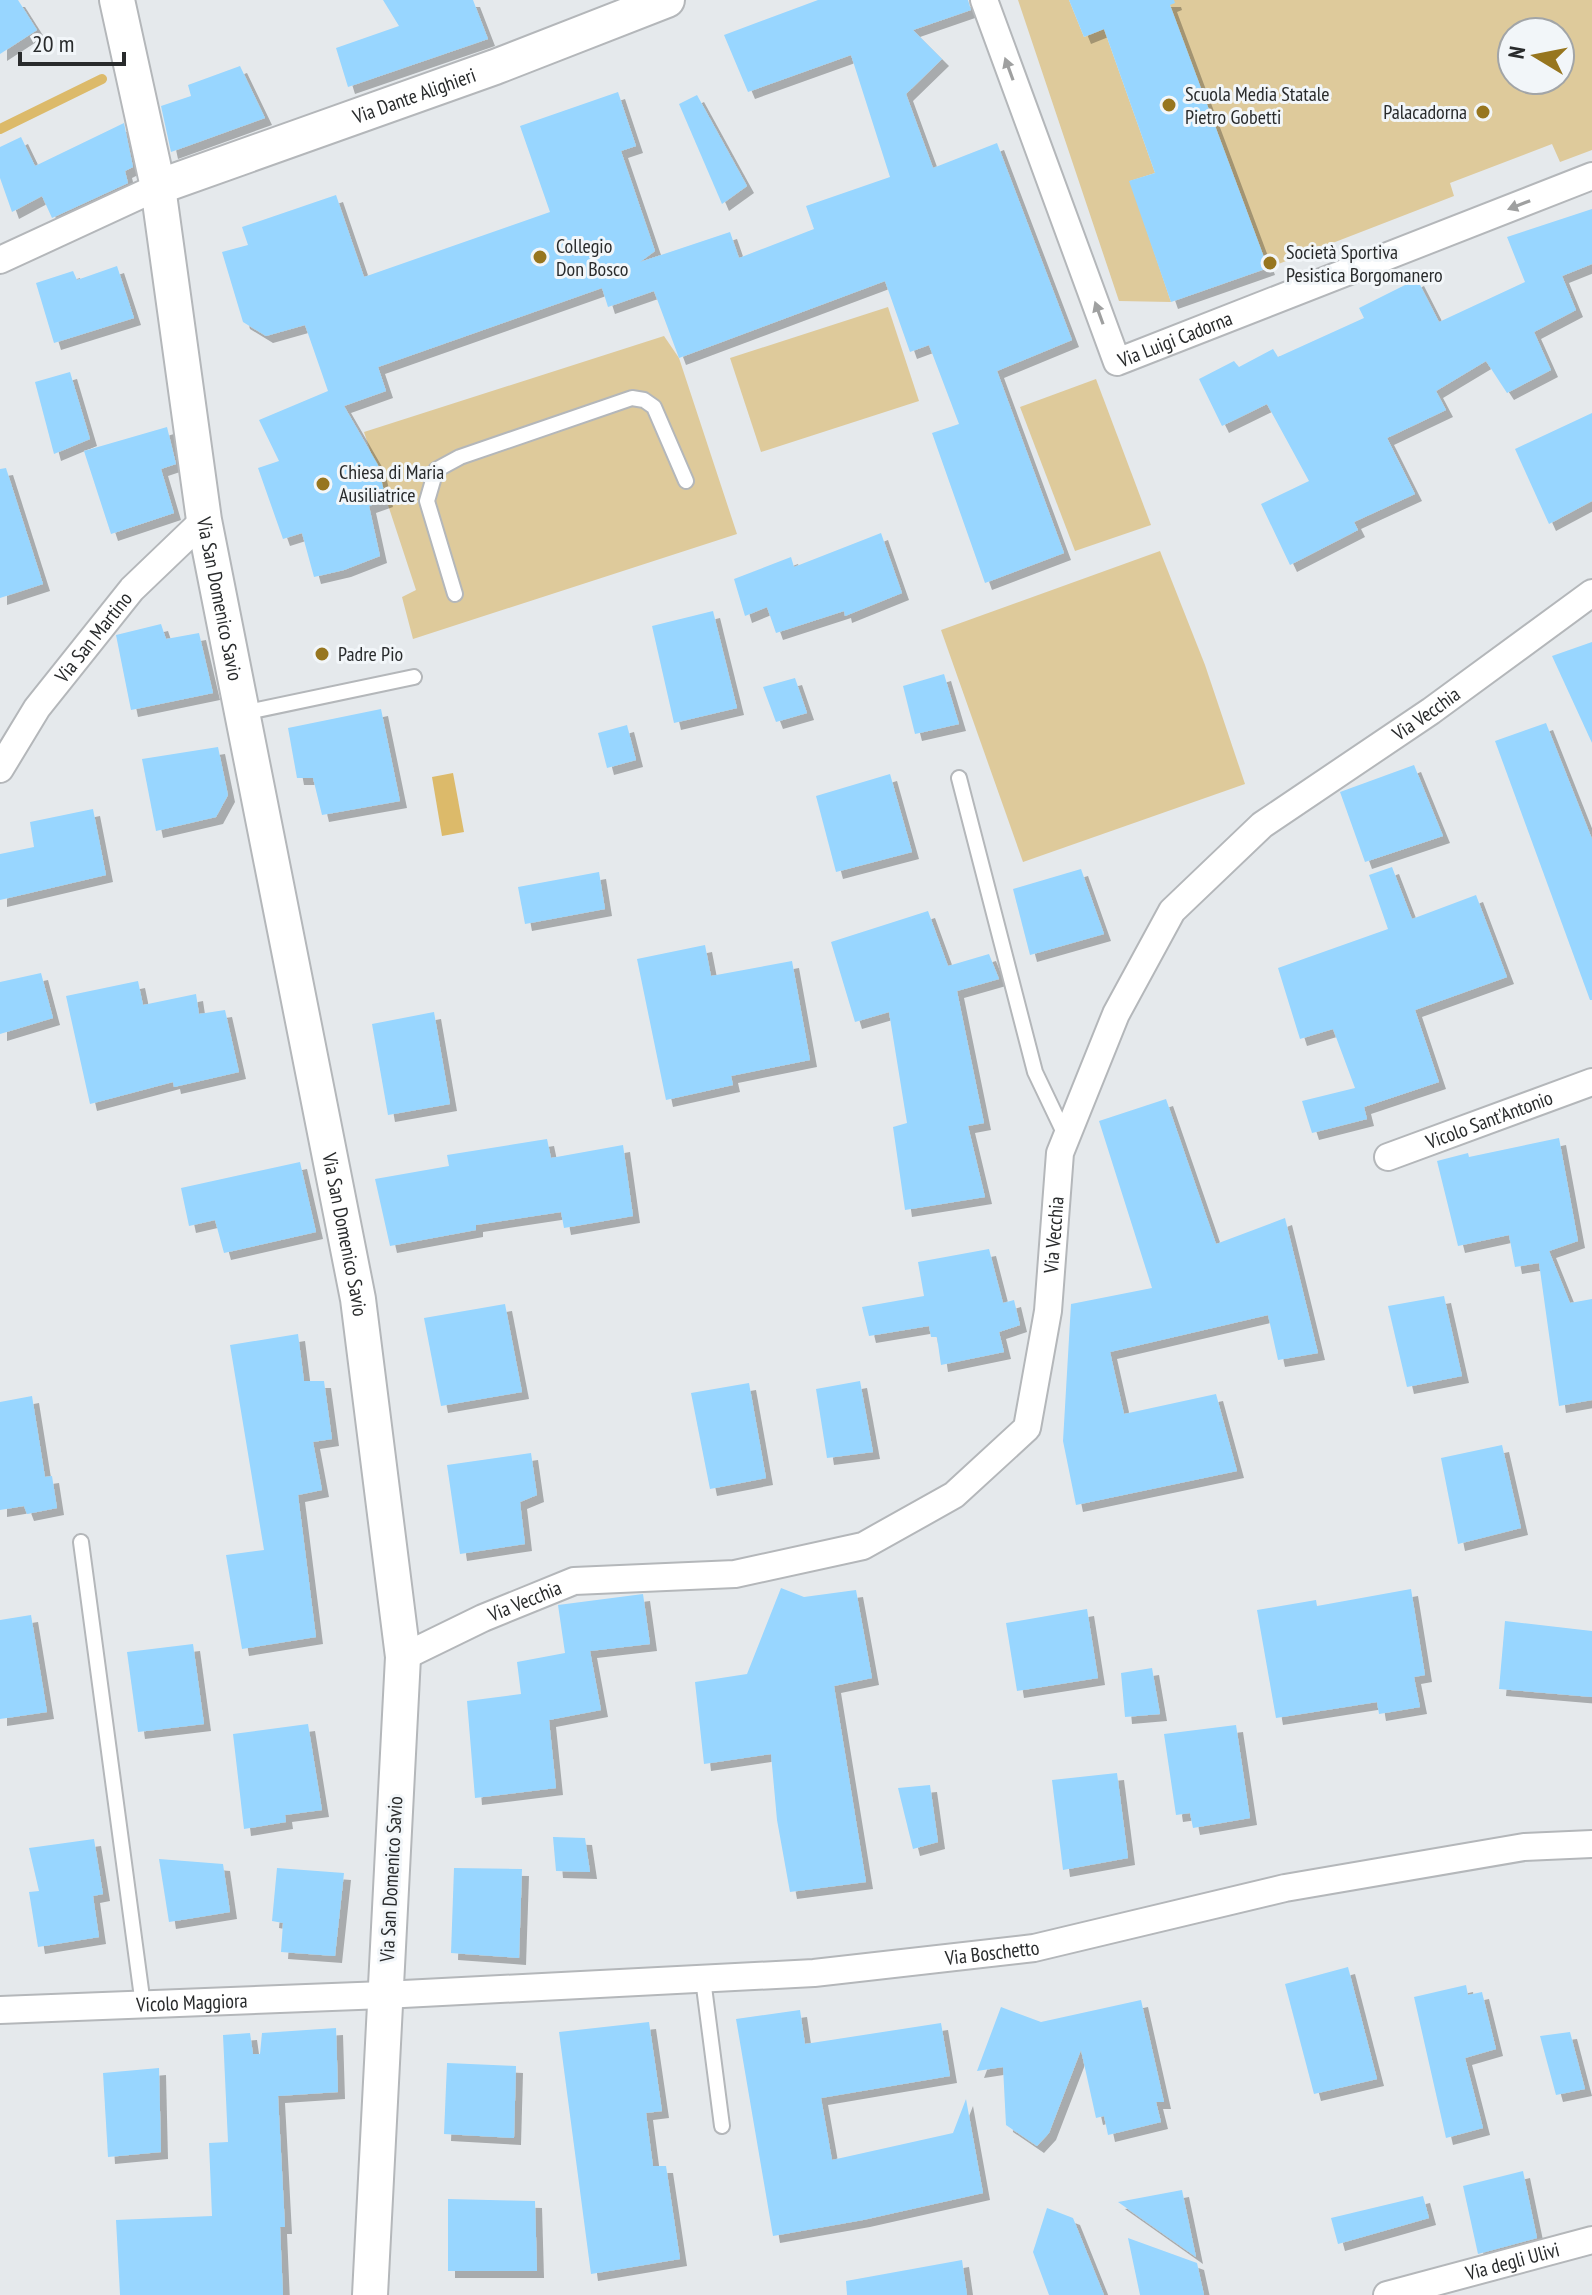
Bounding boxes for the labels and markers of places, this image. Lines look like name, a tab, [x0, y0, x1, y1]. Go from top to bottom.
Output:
place label: Scuola Media Statale Pietro Gobetti	[1185, 81, 1330, 130]
marker: Scuola Media Statale Pietro Gobetti	[1160, 96, 1178, 114]
place label: Palacadorna	[1383, 99, 1467, 125]
marker: Palacadorna	[1474, 103, 1492, 121]
place label: Collegio Don Bosco	[556, 233, 628, 282]
place label: Società Sportiva Pesistica Borgomanero	[1286, 239, 1443, 288]
marker: Collegio Don Bosco	[531, 248, 549, 266]
marker: Società Sportiva Pesistica Borgomanero	[1261, 254, 1279, 272]
place label: Chiesa di Maria Ausiliatrice	[339, 459, 444, 508]
marker: Chiesa di Maria Ausiliatrice	[314, 475, 332, 493]
place label: Padre Pio	[338, 641, 403, 667]
marker: Padre Pio	[313, 645, 331, 663]

